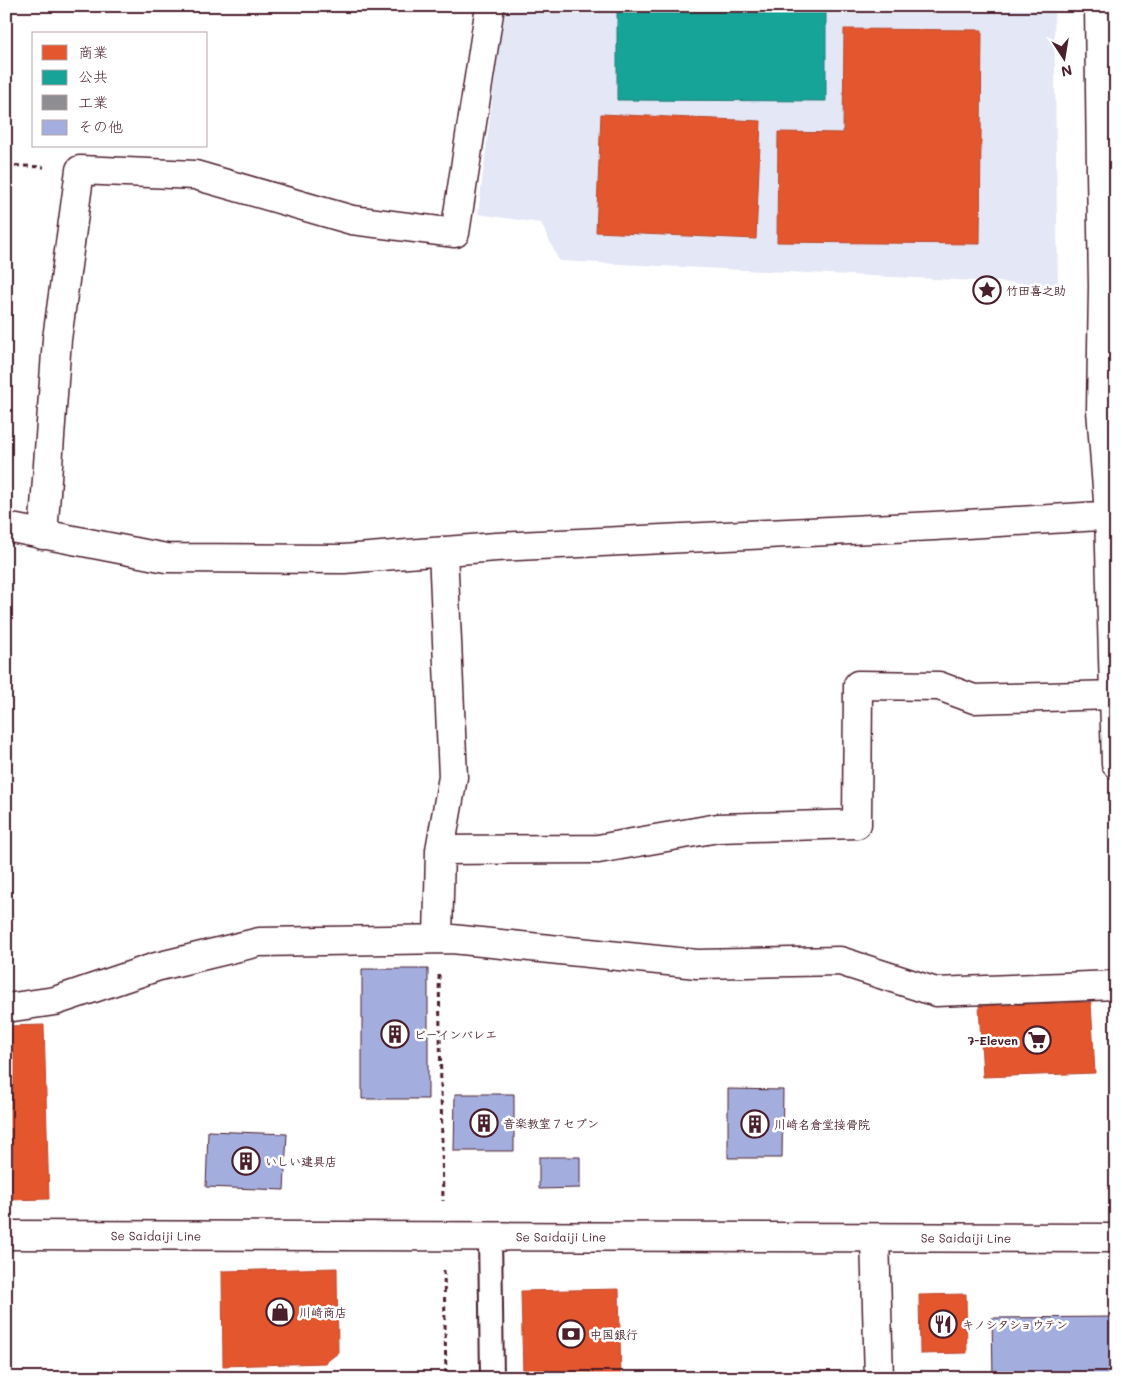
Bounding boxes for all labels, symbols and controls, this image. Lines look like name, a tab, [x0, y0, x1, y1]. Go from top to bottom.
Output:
legend	[32, 32, 208, 148]
north arrow	[1040, 32, 1090, 82]
text: 商業	[78, 42, 108, 62]
text: N	[1060, 61, 1074, 82]
text: 公共	[78, 66, 108, 86]
text: 工業	[78, 92, 108, 112]
text: その他	[78, 116, 123, 136]
place icon: 竹田喜之助	[972, 275, 1002, 305]
place label: 竹田喜之助	[1006, 282, 1066, 298]
building icon: ビーインバレエ	[380, 1019, 410, 1049]
supermarket icon: 7-Eleven	[1022, 1025, 1052, 1055]
place label: ビーインバレエ	[414, 1026, 497, 1042]
place label: 7-Eleven	[968, 1032, 1018, 1048]
building icon: 音楽教室７セブン	[469, 1108, 499, 1138]
building icon: 川﨑名倉堂接骨院	[740, 1109, 770, 1139]
place label: 音楽教室７セブン	[503, 1115, 599, 1131]
place label: 川﨑名倉堂接骨院	[774, 1116, 870, 1132]
building icon: いしい建具店	[231, 1146, 261, 1176]
place label: いしい建具店	[265, 1153, 337, 1169]
street label: Se Saidaiji Line	[111, 1227, 201, 1244]
street label: Se Saidaiji Line	[516, 1228, 606, 1245]
street label: Se Saidaiji Line	[921, 1229, 1011, 1246]
shop icon: 川﨑商店	[265, 1297, 295, 1327]
place label: 川﨑商店	[299, 1304, 347, 1320]
restaurant icon: キノシタショウテン	[928, 1309, 958, 1339]
place label: キノシタショウテン	[962, 1316, 1068, 1332]
bank icon: 中国銀行	[556, 1319, 586, 1349]
place label: 中国銀行	[590, 1326, 638, 1342]

